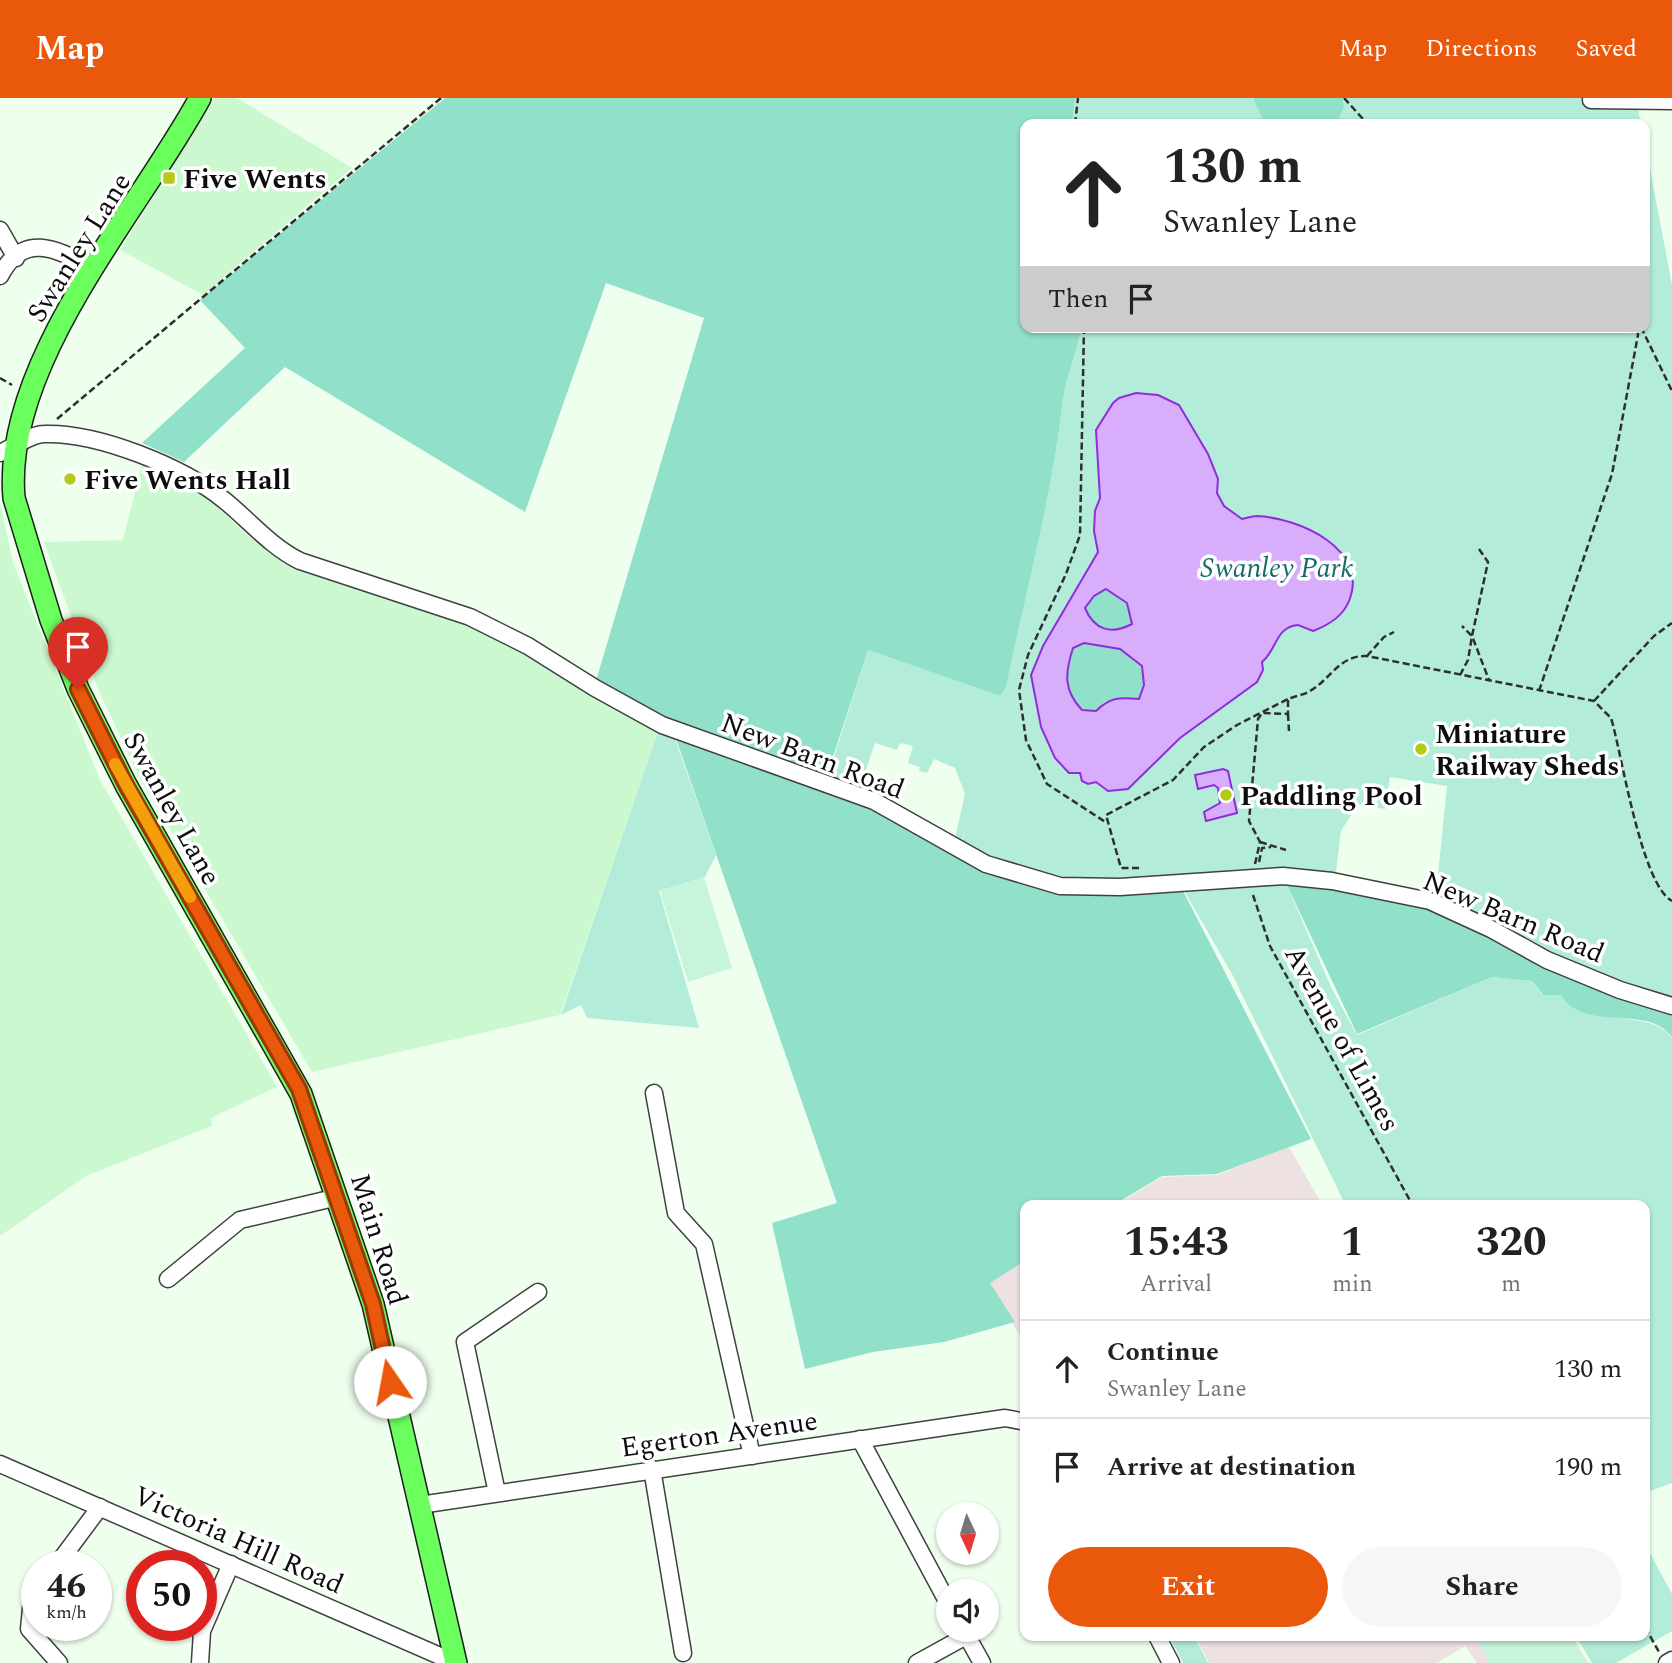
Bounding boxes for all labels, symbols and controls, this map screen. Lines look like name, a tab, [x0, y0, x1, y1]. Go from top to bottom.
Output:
text: Map	[35, 24, 104, 74]
text: Map	[1339, 31, 1387, 67]
text: Directions	[1425, 31, 1537, 67]
text: Saved	[1575, 31, 1637, 67]
text: 130 m	[1163, 130, 1302, 205]
icon: ahead	[1048, 147, 1139, 238]
place label: Five Wents	[183, 158, 327, 201]
street label: Swanley Lane	[16, 164, 143, 331]
marker: Five Wents	[161, 170, 177, 186]
text: Swanley Lane	[1163, 198, 1357, 247]
text: Then	[1048, 279, 1108, 319]
icon: arrive	[1122, 280, 1160, 318]
place label: Five Wents Hall	[84, 459, 291, 502]
marker: Five Wents Hall	[62, 471, 78, 487]
park label: Swanley Park	[1200, 547, 1354, 590]
pin	[48, 617, 108, 689]
icon: arrive	[59, 628, 97, 666]
street label: New Barn Road	[714, 702, 911, 811]
place label: Miniature Railway Sheds	[1435, 713, 1620, 788]
street label: Swanley Lane	[112, 724, 232, 893]
marker: Miniature Railway Sheds	[1413, 741, 1429, 757]
place label: Paddling Pool	[1240, 775, 1423, 818]
marker: Paddling Pool	[1218, 787, 1234, 803]
street label: New Barn Road	[1416, 860, 1611, 975]
street label: Avenue of Limes	[1273, 938, 1411, 1140]
street label: Main Road	[338, 1168, 419, 1311]
text: 15:43	[1123, 1211, 1229, 1274]
text: 1	[1341, 1211, 1364, 1274]
text: 320	[1476, 1211, 1547, 1274]
text: Arrival	[1140, 1267, 1212, 1302]
text: min	[1332, 1267, 1373, 1302]
text: m	[1501, 1267, 1521, 1302]
text: Continue	[1107, 1332, 1219, 1372]
position arrow	[353, 1345, 427, 1419]
text: 130 m	[1554, 1349, 1622, 1389]
icon: ahead	[1048, 1350, 1086, 1388]
text: Swanley Lane	[1107, 1372, 1247, 1407]
street label: Egerton Avenue	[618, 1399, 821, 1470]
text: Arrive at destination	[1107, 1447, 1356, 1487]
text: 190 m	[1554, 1447, 1622, 1487]
icon: arrive	[1048, 1448, 1086, 1486]
street label: Victoria Hill Road	[126, 1475, 351, 1606]
north arrow	[936, 1502, 999, 1564]
map controls	[936, 1502, 999, 1642]
button: Exit	[1048, 1547, 1328, 1627]
button: Share	[1342, 1547, 1622, 1627]
speed limit sign: 50	[126, 1550, 217, 1641]
text: 46	[47, 1560, 86, 1613]
button: sound	[936, 1579, 999, 1642]
text: km/h	[46, 1599, 87, 1626]

